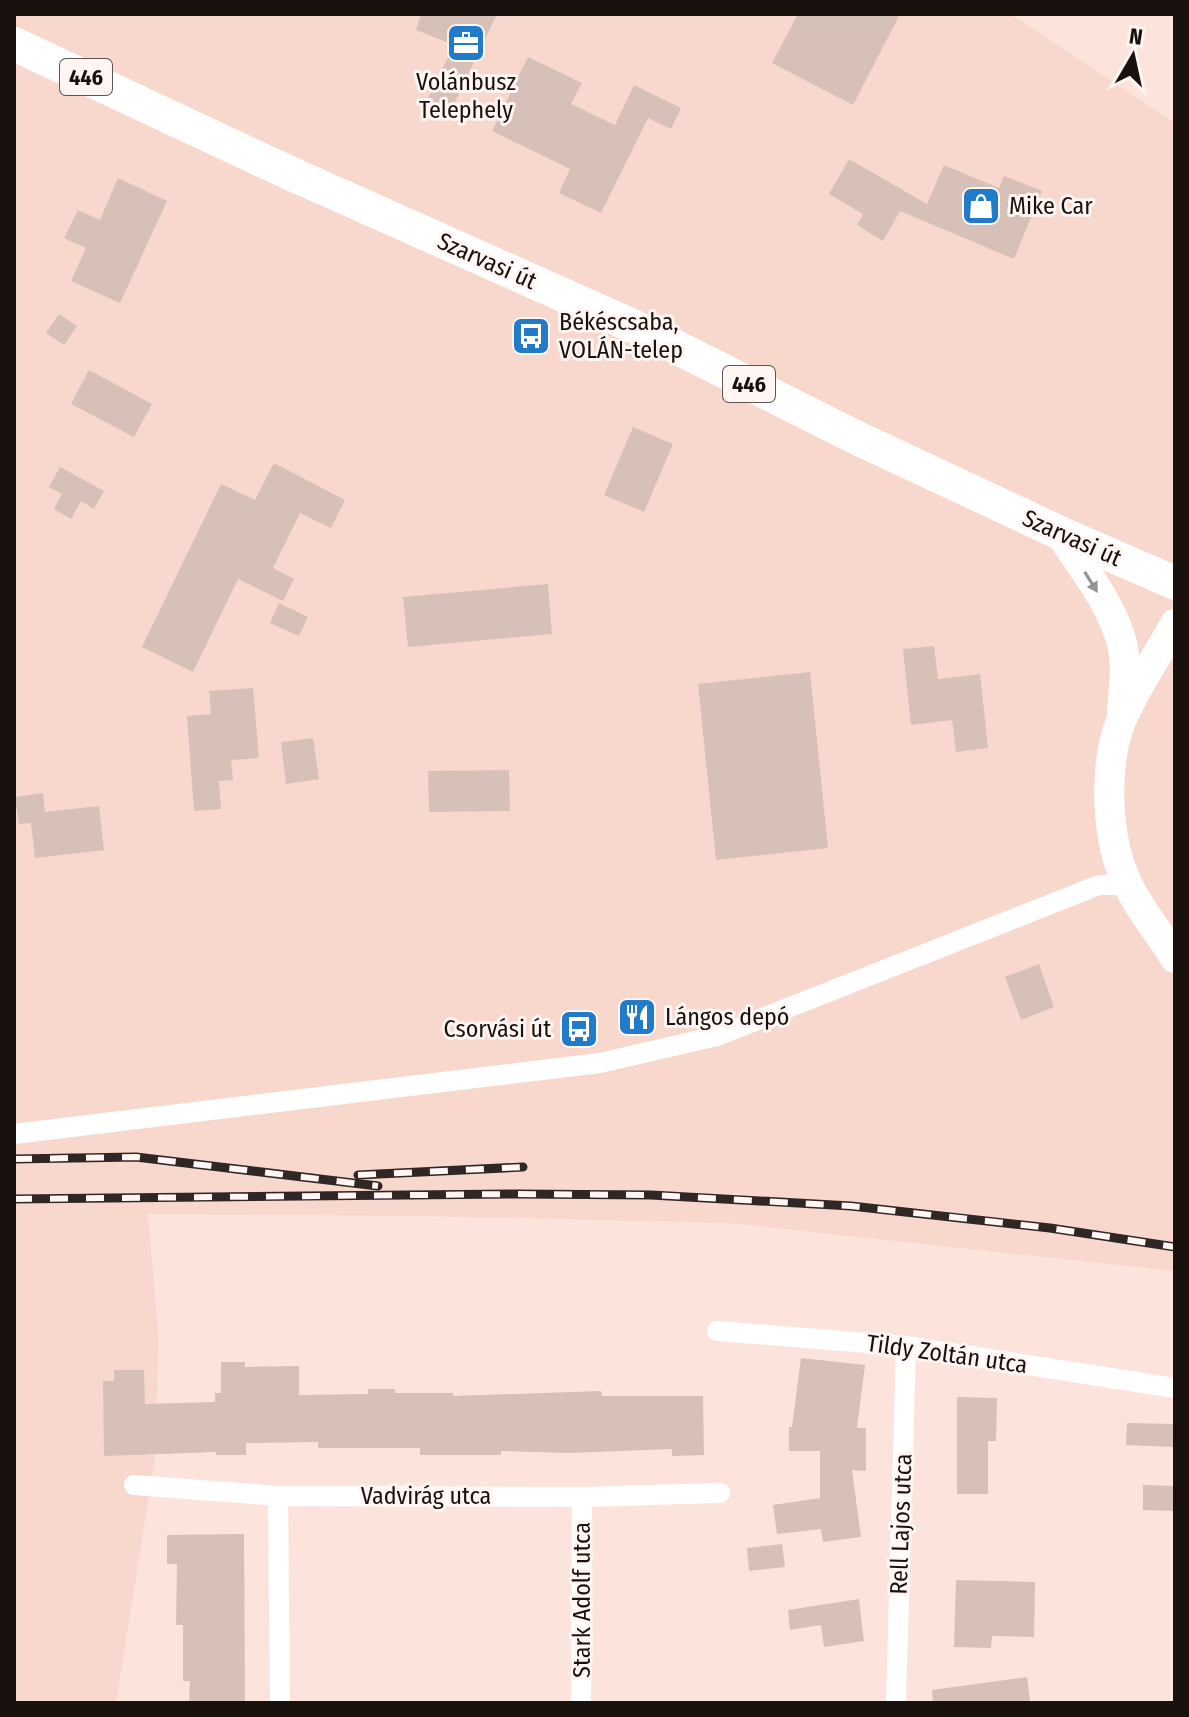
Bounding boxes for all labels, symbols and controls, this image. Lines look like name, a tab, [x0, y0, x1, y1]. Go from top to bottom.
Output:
north arrow	[1093, 16, 1173, 96]
office icon: Volánbusz Telephely	[445, 22, 487, 64]
text: N	[1127, 22, 1145, 51]
road number: 446	[60, 59, 112, 95]
place label: Volánbusz Telephely	[416, 68, 516, 124]
shop icon: Mike Car	[960, 185, 1002, 227]
place label: Mike Car	[1009, 192, 1093, 220]
street label: Szarvasi út	[433, 227, 541, 295]
place label: Békéscsaba, VOLÁN-telep	[559, 308, 683, 364]
bus stop icon: Békéscsaba, VOLÁN-telep	[510, 315, 552, 357]
road number: 446	[723, 366, 775, 402]
street label: Szarvasi út	[1018, 504, 1126, 572]
one-way arrow	[1083, 571, 1097, 593]
restaurant icon: Lángos depó	[616, 996, 658, 1038]
place label: Lángos depó	[665, 1003, 789, 1031]
bus stop icon: Csorvási út	[558, 1008, 600, 1050]
place label: Csorvási út	[444, 1015, 551, 1043]
street label: Tildy Zoltán utca	[865, 1329, 1029, 1379]
street label: Rell Lajos utca	[885, 1453, 917, 1595]
street label: Vadvirág utca	[361, 1482, 491, 1510]
street label: Stark Adolf utca	[568, 1522, 596, 1678]

